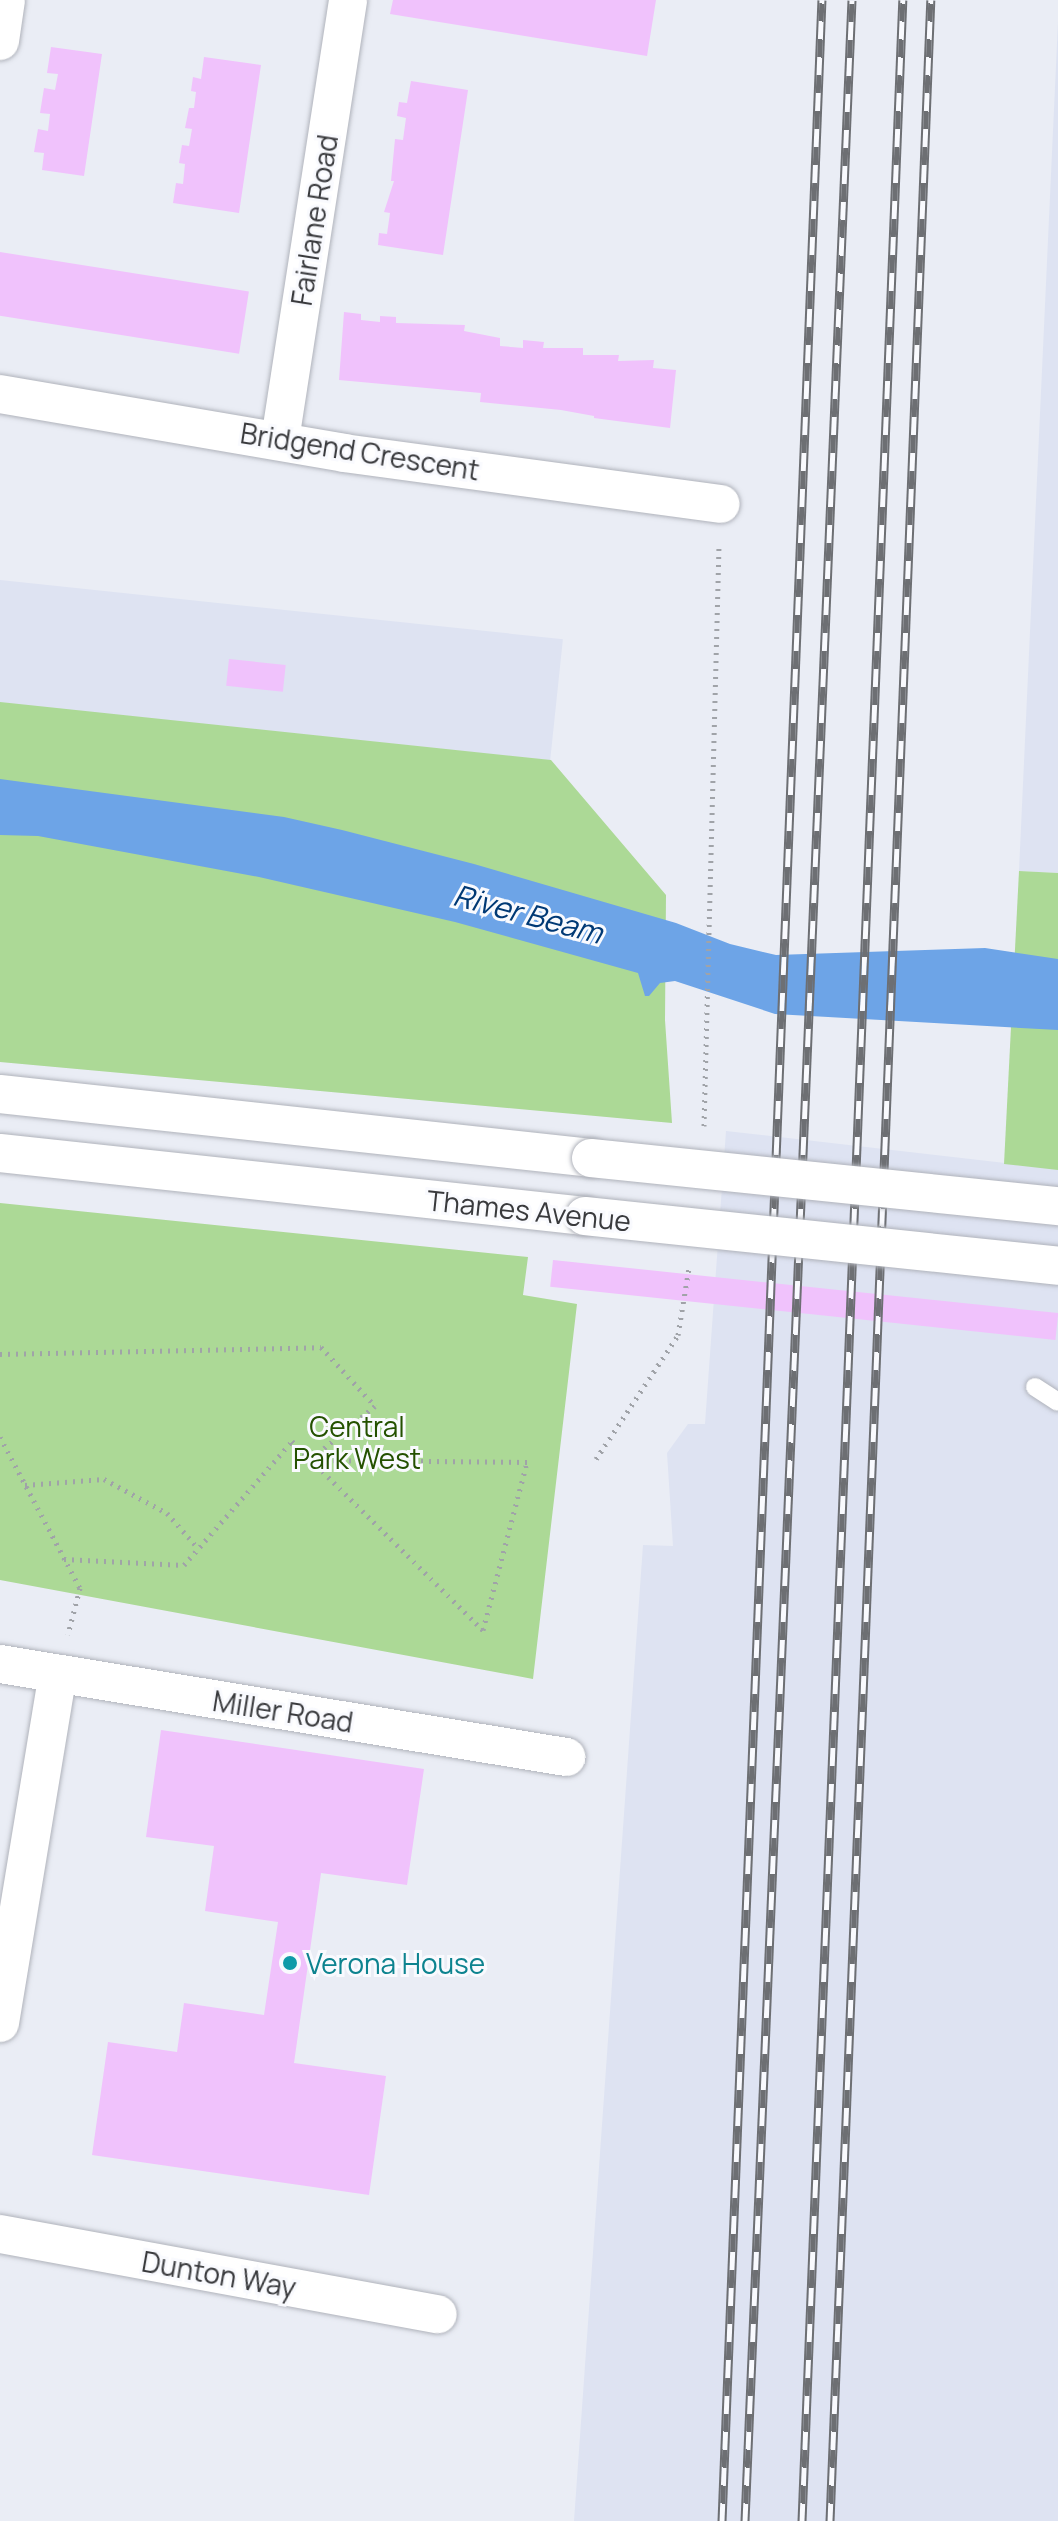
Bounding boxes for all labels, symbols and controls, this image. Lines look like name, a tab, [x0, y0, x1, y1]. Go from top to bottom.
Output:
street label: Fairlane Road	[284, 132, 344, 308]
street label: Bridgend Crescent	[238, 416, 482, 486]
water label: River Beam	[450, 877, 606, 951]
street label: Thames Avenue	[425, 1183, 633, 1237]
park label: Central Park West	[293, 1409, 421, 1475]
street label: Miller Road	[210, 1683, 356, 1739]
place label: Verona House	[306, 1946, 485, 1980]
marker: Verona House	[281, 1954, 299, 1972]
street label: Dunton Way	[139, 2244, 299, 2304]

